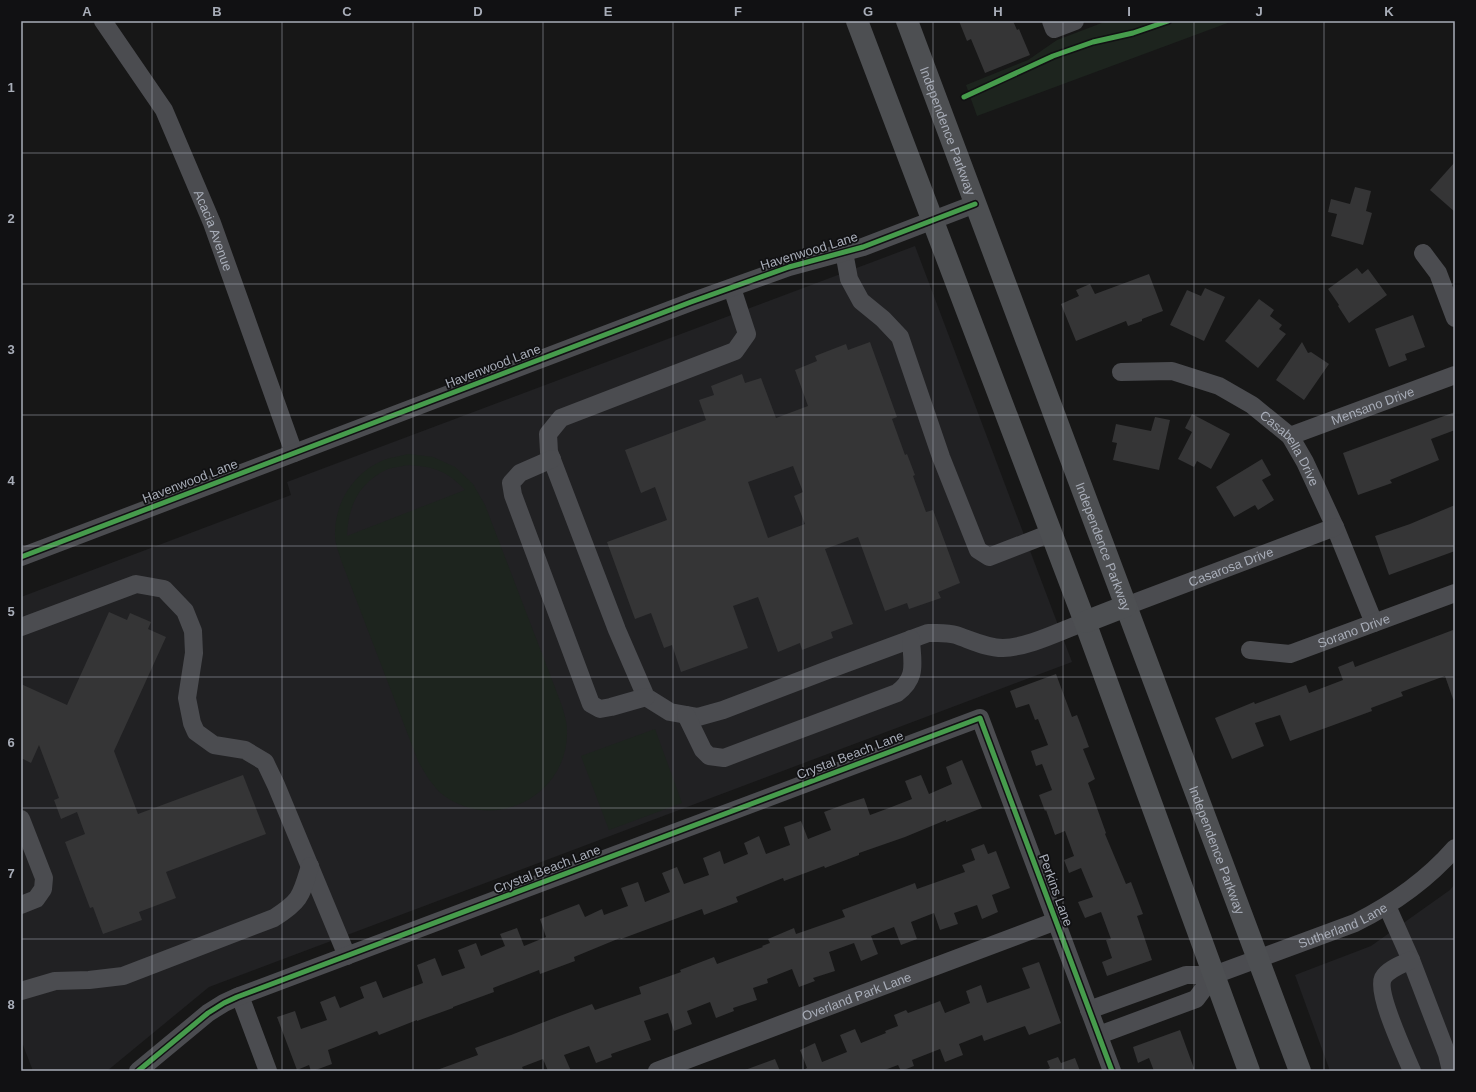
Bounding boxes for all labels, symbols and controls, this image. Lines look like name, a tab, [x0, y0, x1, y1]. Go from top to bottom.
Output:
text: A	[82, 4, 92, 19]
text: B	[212, 4, 222, 19]
text: C	[342, 4, 352, 19]
text: D	[473, 4, 483, 19]
text: E	[604, 4, 613, 19]
text: F	[734, 4, 742, 19]
text: G	[863, 4, 873, 19]
text: H	[993, 4, 1003, 19]
text: I	[1127, 4, 1131, 19]
text: J	[1255, 4, 1263, 19]
text: K	[1384, 4, 1394, 19]
street label: Independence Parkway	[917, 64, 979, 197]
text: 1	[7, 80, 15, 95]
street label: Acacia Avenue	[191, 187, 236, 273]
text: 2	[7, 211, 15, 226]
street label: Havenwood Lane	[758, 229, 860, 273]
street label: Havenwood Lane	[443, 341, 543, 391]
text: 3	[7, 342, 15, 357]
street label: Mensano Drive	[1329, 383, 1416, 428]
street label: Casabella Drive	[1257, 407, 1322, 488]
street label: Havenwood Lane	[140, 456, 240, 506]
text: 4	[7, 473, 15, 488]
street label: Independence Parkway	[1073, 480, 1135, 613]
street label: Casarosa Drive	[1186, 544, 1275, 589]
text: 5	[7, 604, 15, 619]
street label: Sorano Drive	[1315, 610, 1392, 651]
street label: Crystal Beach Lane	[794, 728, 906, 782]
text: 6	[7, 735, 15, 750]
street label: Independence Parkway	[1186, 784, 1248, 917]
street label: Crystal Beach Lane	[491, 842, 603, 896]
street label: Perkins Lane	[1036, 852, 1076, 928]
text: 7	[7, 866, 15, 881]
street label: Sutherland Lane	[1296, 899, 1390, 951]
street label: Overland Park Lane	[800, 969, 913, 1023]
text: 8	[7, 997, 15, 1012]

